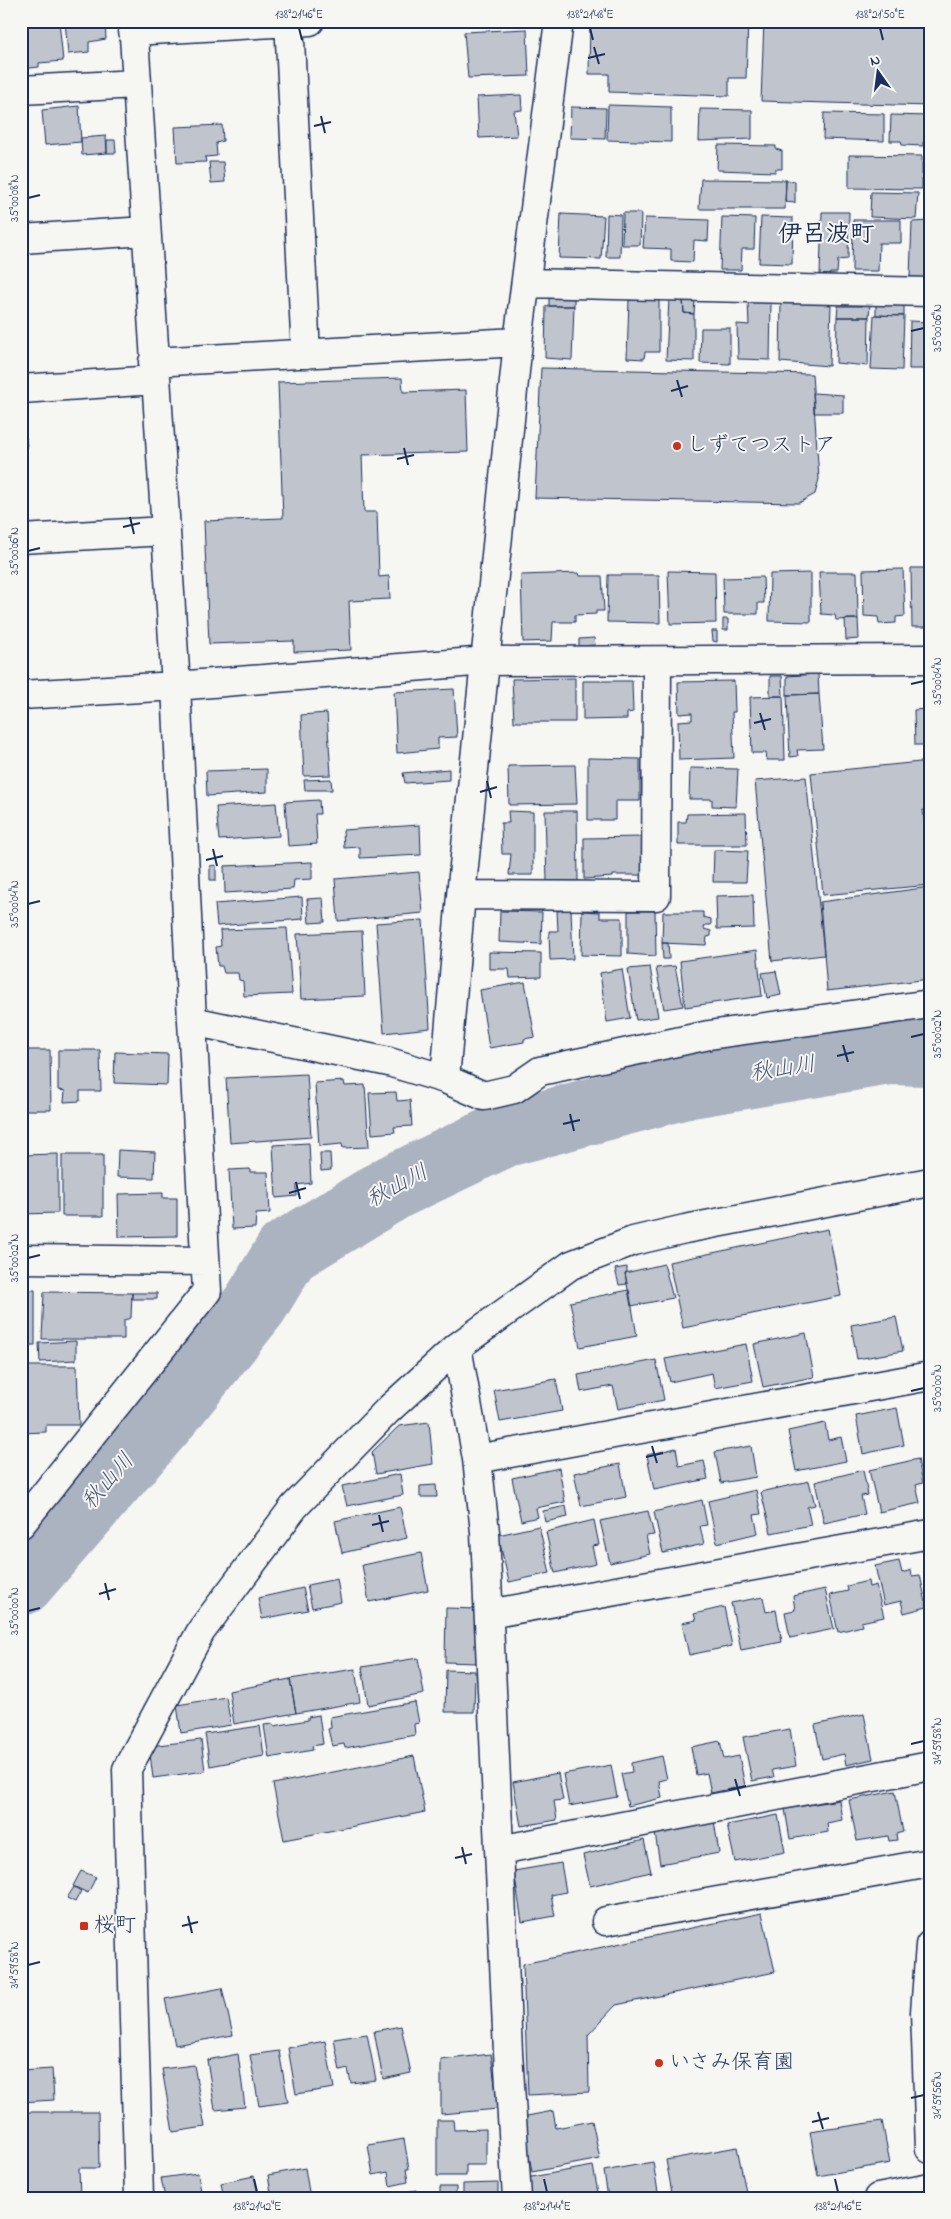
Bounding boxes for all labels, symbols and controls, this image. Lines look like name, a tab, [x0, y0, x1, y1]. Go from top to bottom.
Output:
text: 138°21'46"E	[275, 6, 323, 24]
text: 138°21'48"E	[566, 6, 614, 24]
text: 138°21'50"E	[855, 6, 905, 24]
north arrow	[854, 48, 904, 98]
text: N	[868, 50, 882, 72]
text: 35°00'08"N	[6, 174, 24, 222]
district label: 伊呂波町	[778, 218, 874, 253]
text: 35°00'06"N	[929, 304, 947, 352]
place label: しずてつストア	[687, 431, 836, 461]
marker: しずてつストア	[671, 440, 683, 452]
text: 35°00'06"N	[6, 527, 24, 575]
text: 35°00'04"N	[929, 657, 947, 705]
text: 35°00'04"N	[6, 880, 24, 928]
text: 35°00'02"N	[929, 1010, 947, 1058]
water label: 秋山川	[748, 1049, 818, 1091]
water label: 秋山川	[361, 1157, 435, 1217]
text: 35°00'02"N	[6, 1234, 24, 1282]
text: 35°00'00"N	[929, 1364, 947, 1412]
water label: 秋山川	[75, 1447, 143, 1517]
text: 35°00'00"N	[6, 1587, 24, 1635]
text: 34°59'58"N	[929, 1717, 947, 1765]
place label: 桜町	[94, 1911, 136, 1941]
marker: 桜町	[78, 1920, 90, 1932]
text: 34°59'58"N	[6, 1941, 24, 1989]
place label: いさみ保育園	[669, 2048, 794, 2078]
marker: いさみ保育園	[653, 2057, 665, 2069]
text: 34°59'56"N	[929, 2071, 947, 2119]
text: 138°21'42"E	[233, 2198, 281, 2216]
text: 138°21'44"E	[523, 2198, 571, 2216]
text: 138°21'46"E	[814, 2198, 862, 2216]

